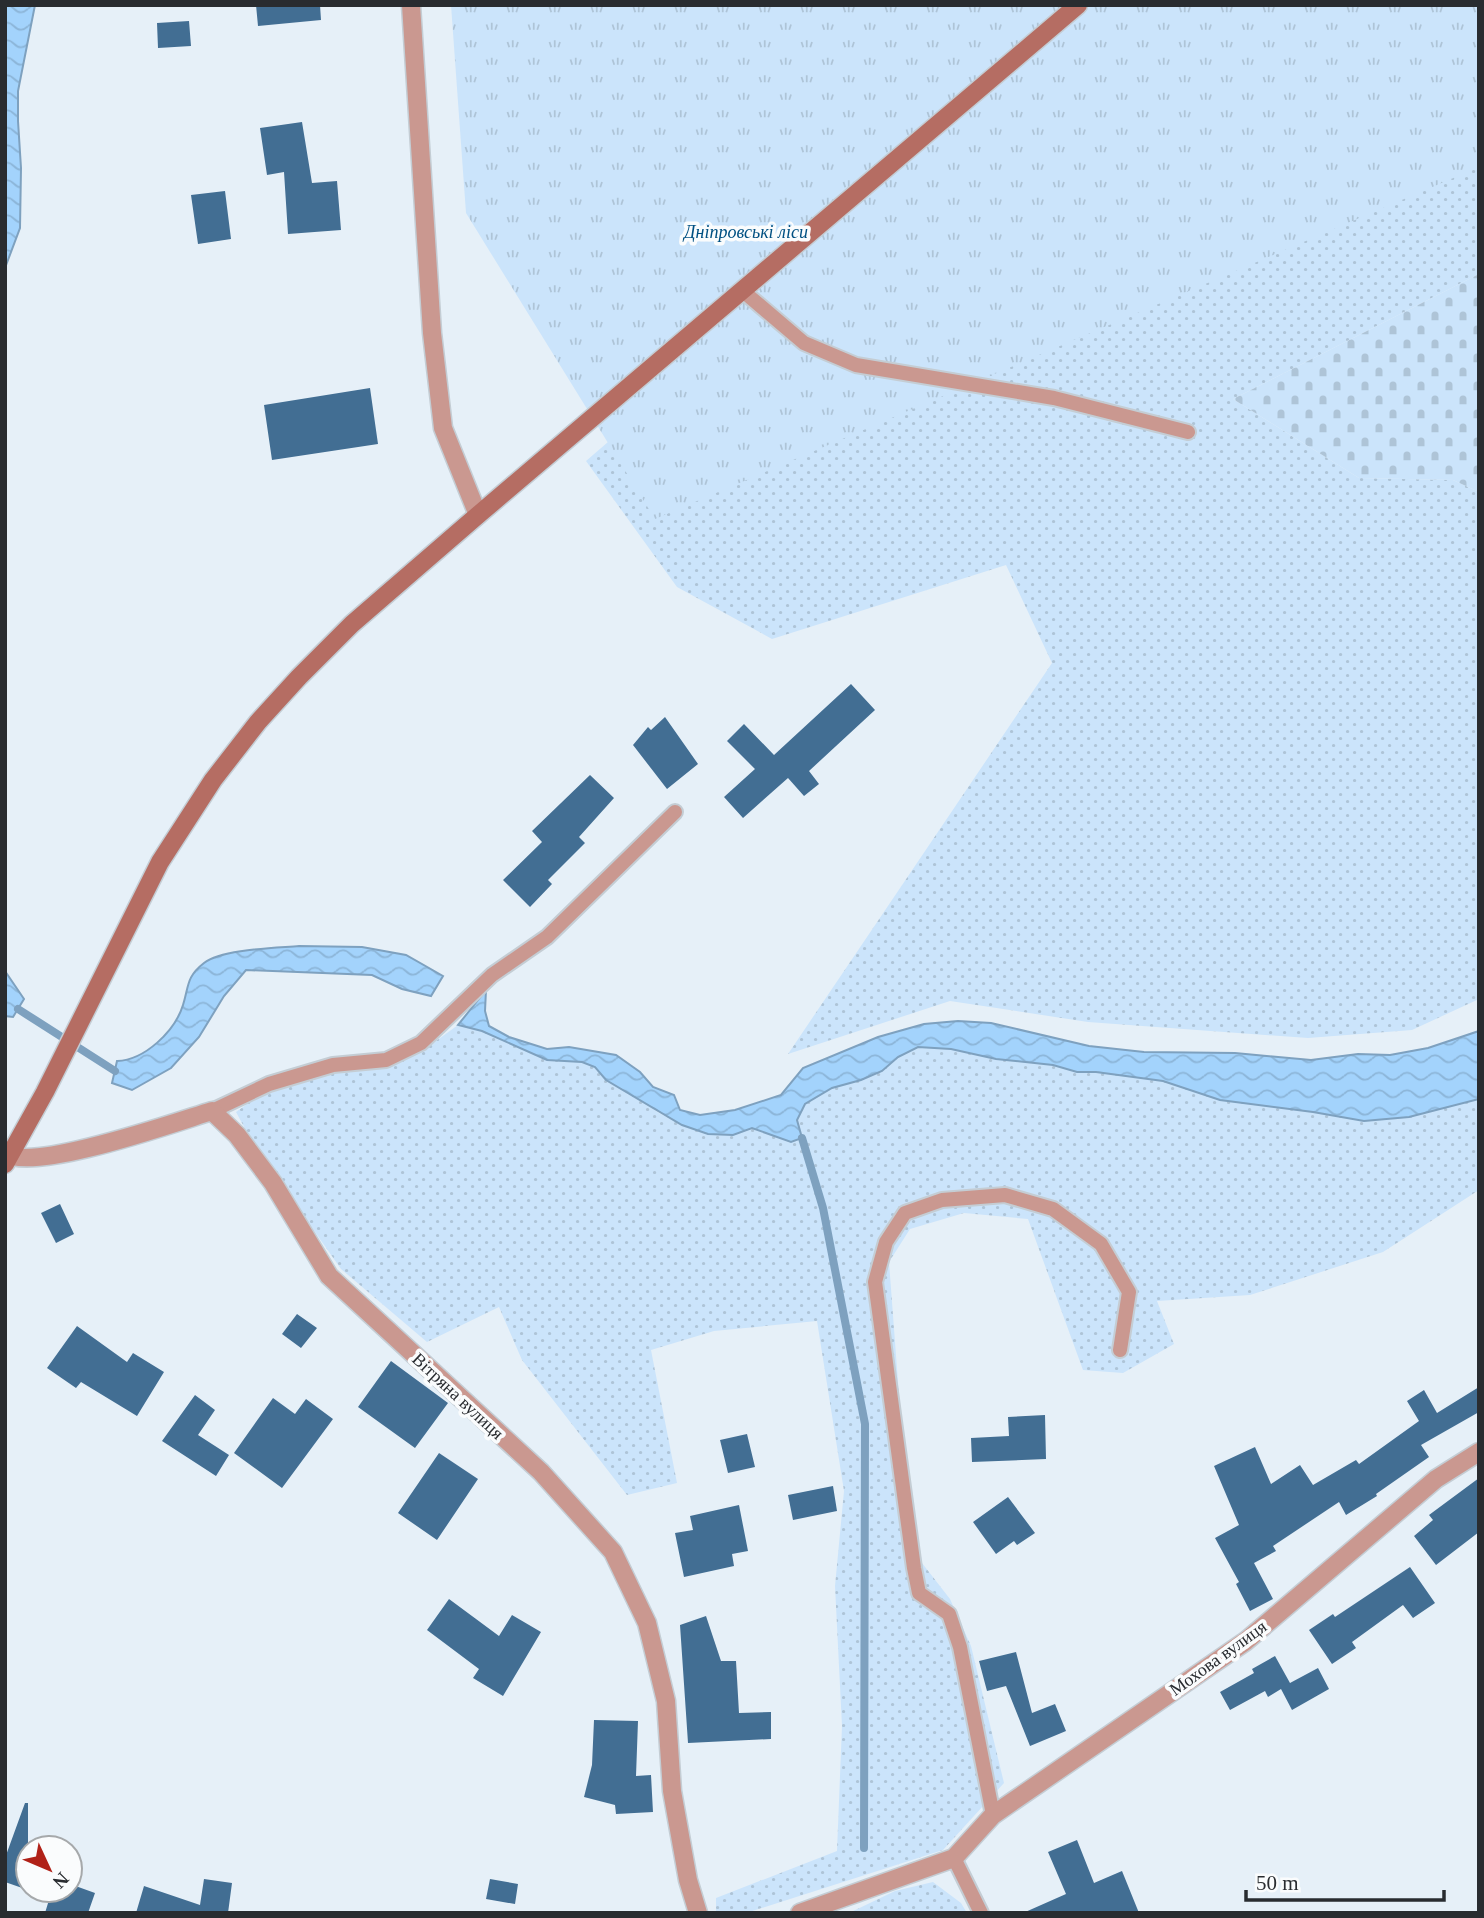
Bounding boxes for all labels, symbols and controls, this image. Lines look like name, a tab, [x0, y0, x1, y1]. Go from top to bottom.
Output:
park label: Дніпровські ліси	[682, 222, 808, 242]
street label: Вітряна вулиця	[408, 1349, 508, 1443]
street label: Мохова вулиця	[1166, 1616, 1270, 1700]
north arrow	[14, 1834, 84, 1904]
scale bar	[1246, 1858, 1444, 1902]
text: N	[48, 1868, 73, 1893]
text: 50 m	[1256, 1871, 1299, 1895]

